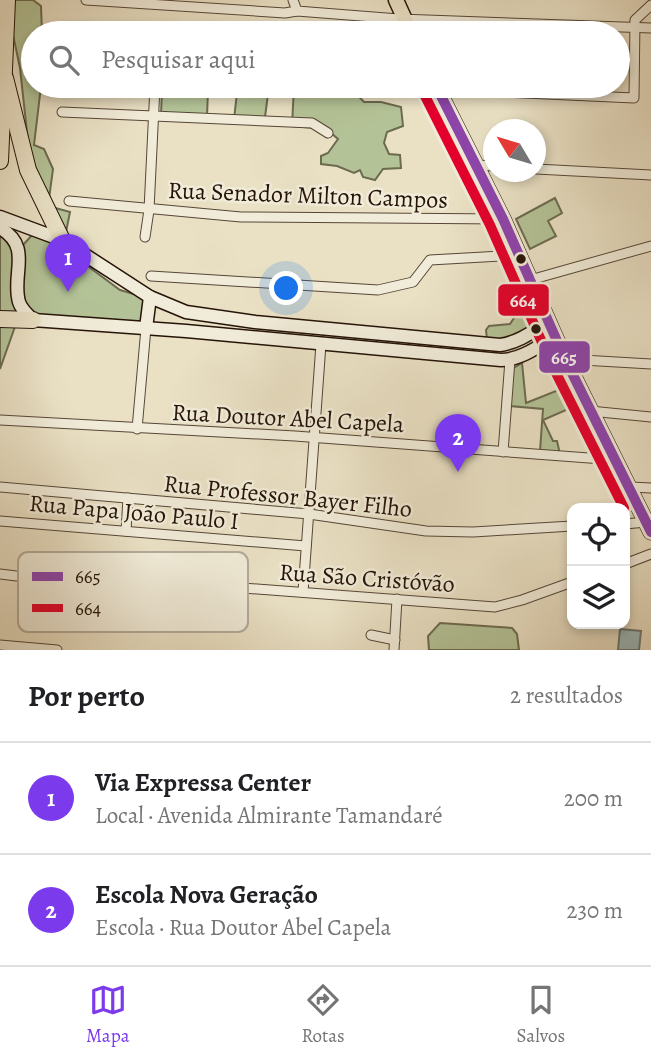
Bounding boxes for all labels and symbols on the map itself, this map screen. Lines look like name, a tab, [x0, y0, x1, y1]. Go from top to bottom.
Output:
north arrow	[483, 119, 546, 182]
street label: Rua Senador Milton Campos	[168, 174, 448, 216]
pin: 1	[45, 234, 91, 292]
unlabelled marker	[514, 252, 528, 266]
your location	[269, 271, 303, 305]
line badge: 664	[497, 283, 550, 317]
text: 664	[510, 288, 536, 314]
unlabelled marker	[529, 322, 543, 336]
line badge: 665	[538, 340, 591, 374]
text: 665	[551, 345, 577, 371]
street label: Rua Doutor Abel Capela	[171, 396, 406, 440]
pin: 2	[435, 414, 481, 472]
street label: Rua Professor Bayer Filho	[162, 467, 414, 525]
street label: Rua Papa João Paulo I	[28, 487, 240, 537]
legend	[18, 552, 248, 632]
street label: Rua São Cristóvão	[278, 556, 456, 600]
text: 665	[75, 564, 101, 590]
text: 664	[75, 596, 102, 622]

